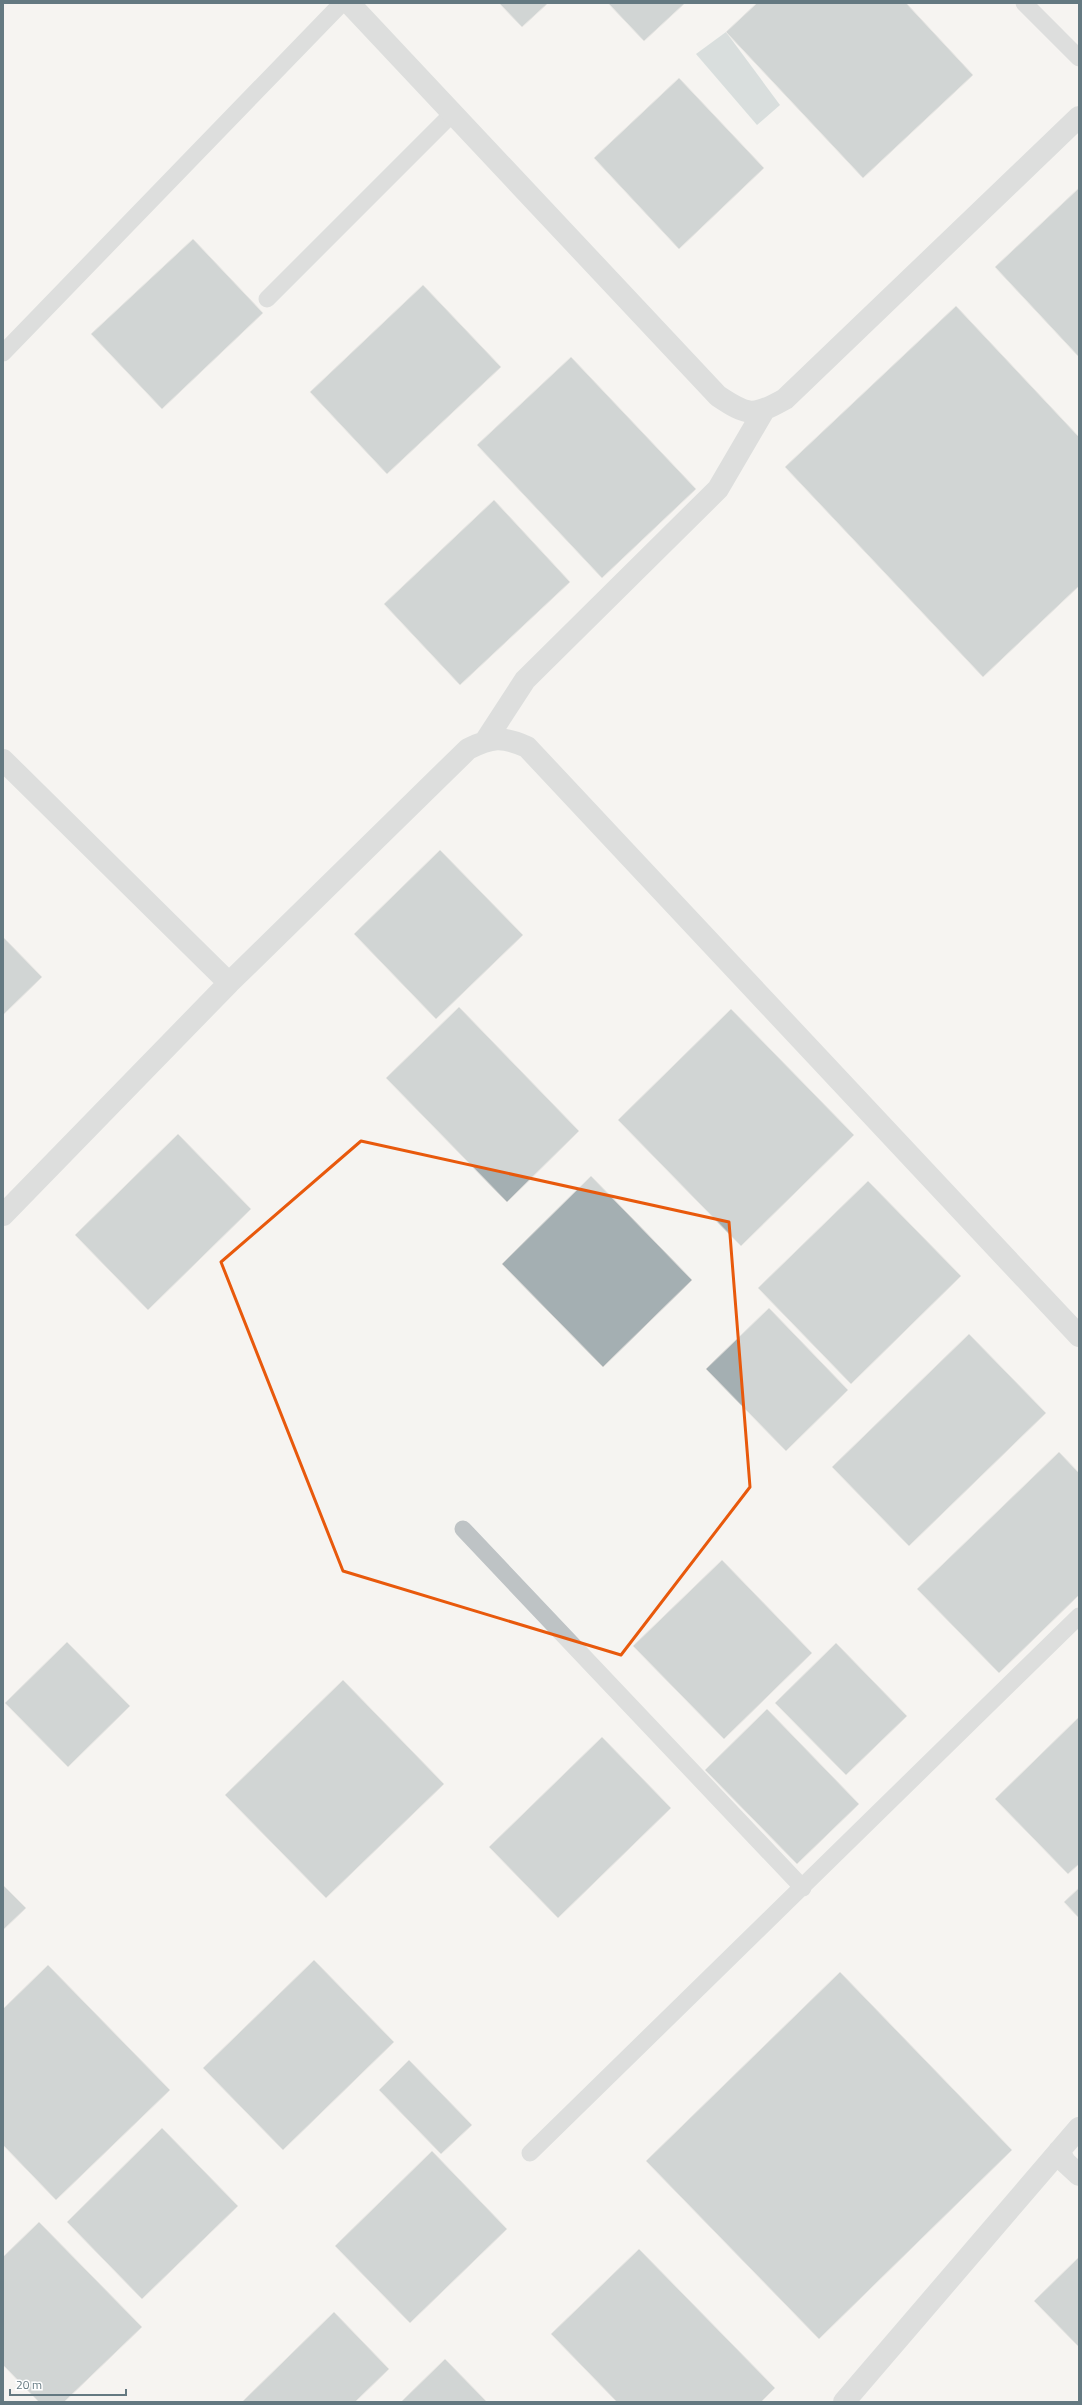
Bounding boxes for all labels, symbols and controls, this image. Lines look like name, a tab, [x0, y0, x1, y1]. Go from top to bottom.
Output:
scale bar	[10, 2371, 126, 2397]
text: 20 m	[16, 2375, 42, 2394]

